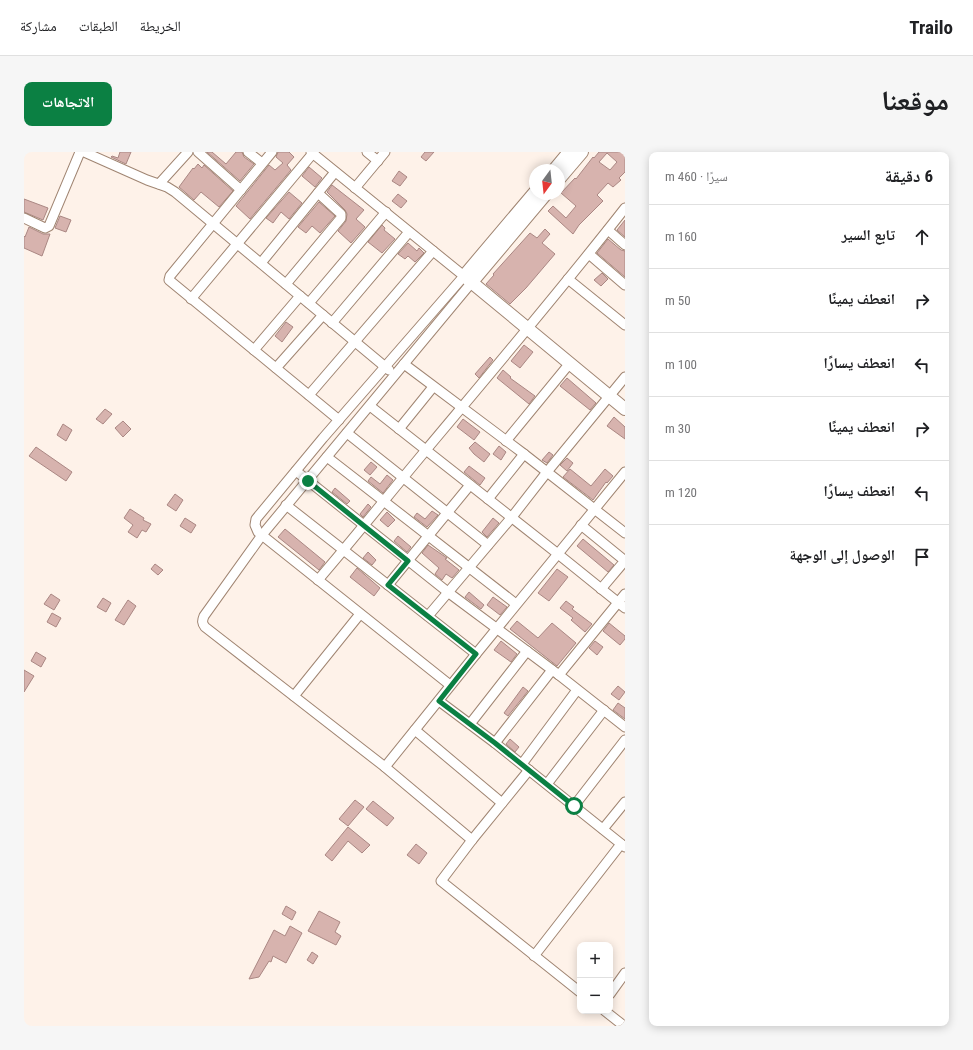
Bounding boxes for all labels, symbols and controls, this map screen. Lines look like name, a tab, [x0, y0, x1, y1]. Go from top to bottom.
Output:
text: Trailo	[909, 16, 953, 39]
text: مشاركة	[20, 18, 57, 34]
text: الطبقات	[79, 18, 118, 34]
text: الخريطة	[140, 18, 181, 34]
button: الاتجاهات	[24, 82, 112, 126]
text: موقعنا	[881, 84, 949, 117]
north arrow	[529, 164, 565, 200]
text: 6 دقيقة	[885, 166, 933, 186]
text: سيرًا · 460 m	[665, 169, 728, 184]
text: تابع السير	[842, 226, 895, 244]
icon: ahead	[911, 226, 933, 248]
text: 160 m	[665, 229, 697, 244]
text: انعطف يمينًا	[828, 290, 895, 308]
icon: right	[911, 290, 933, 312]
text: 50 m	[665, 293, 691, 308]
text: انعطف يسارًا	[824, 354, 895, 372]
icon: left	[911, 354, 933, 376]
text: 100 m	[665, 357, 697, 372]
text: انعطف يمينًا	[828, 418, 895, 436]
icon: right	[911, 418, 933, 440]
text: 30 m	[665, 421, 691, 436]
route end	[299, 472, 317, 490]
text: انعطف يسارًا	[824, 482, 895, 500]
icon: left	[911, 482, 933, 504]
text: 120 m	[665, 485, 697, 500]
text: الوصول إلى الوجهة	[789, 546, 895, 564]
icon: arrive	[911, 546, 933, 568]
route start	[565, 797, 583, 815]
map controls	[577, 942, 613, 1014]
button: +	[577, 942, 613, 978]
button: −	[577, 978, 613, 1014]

